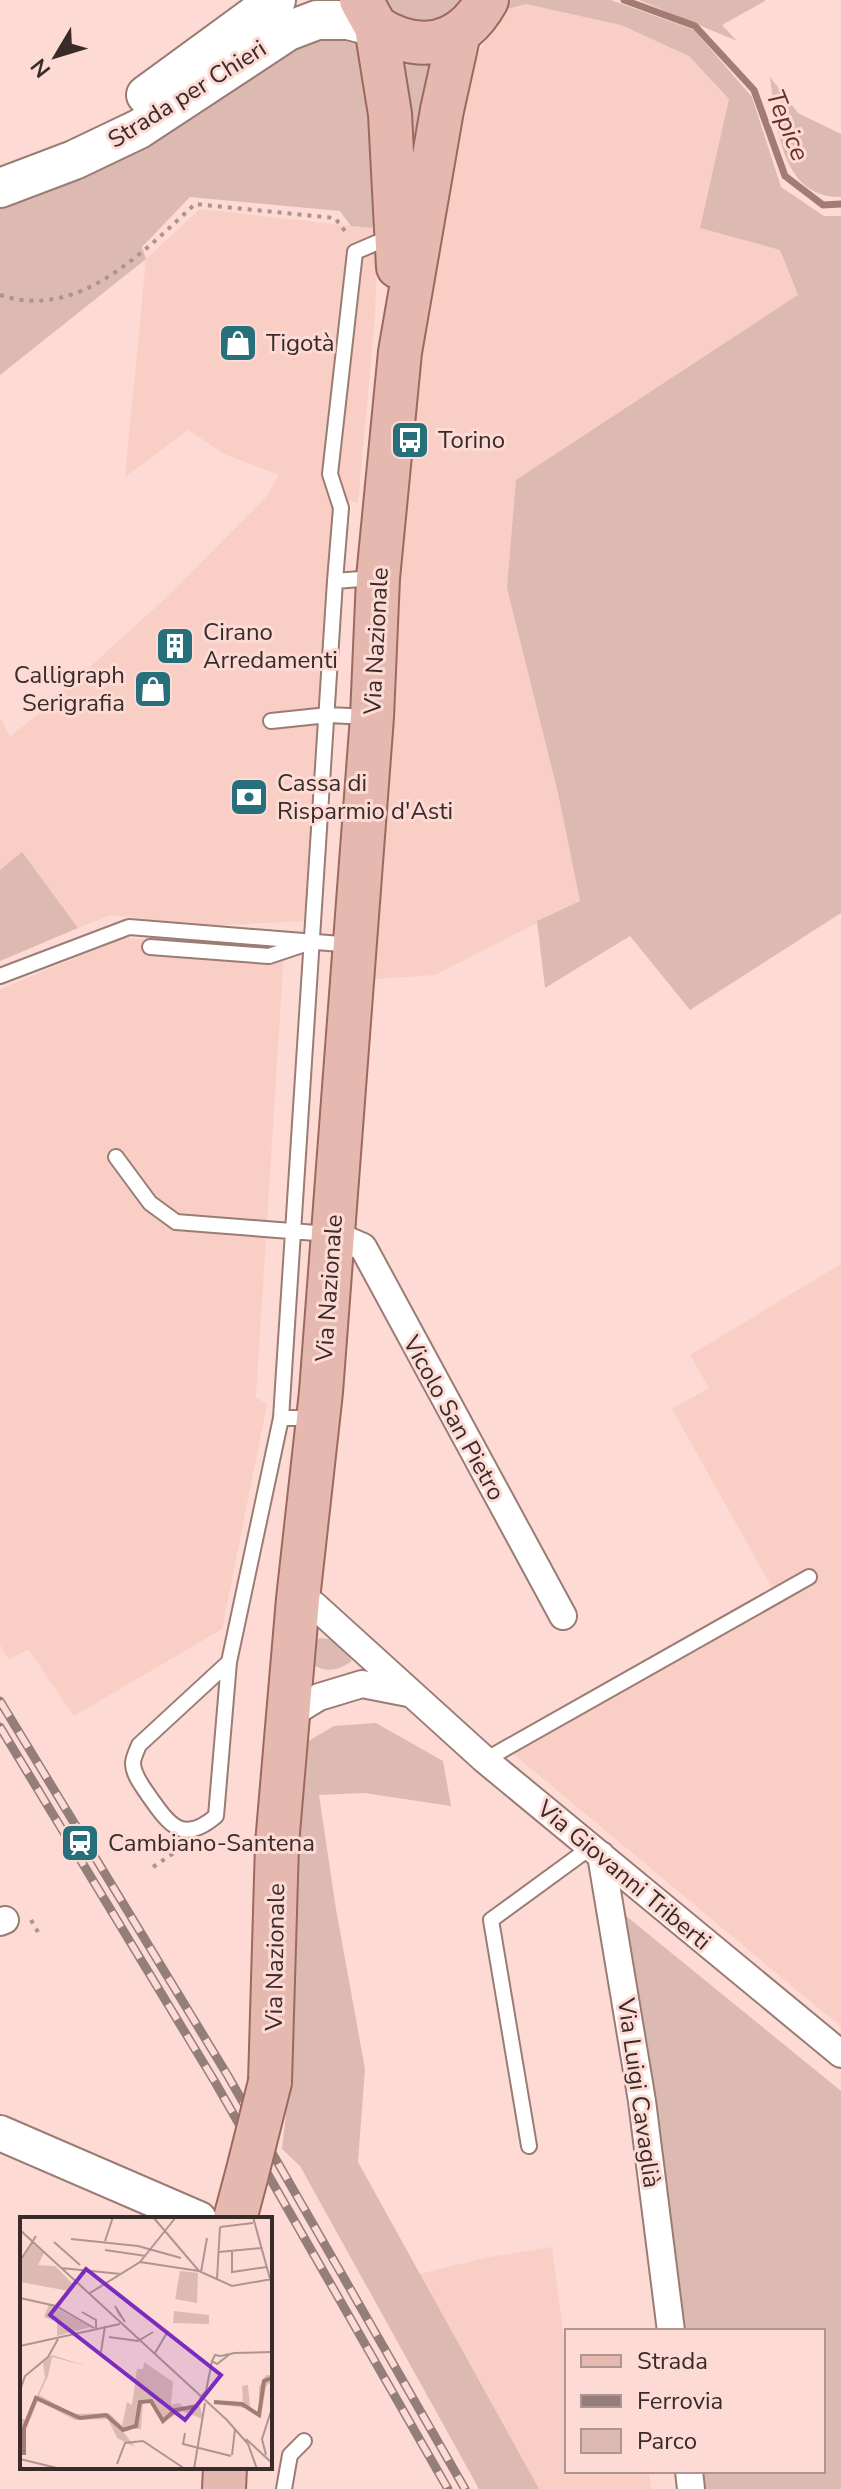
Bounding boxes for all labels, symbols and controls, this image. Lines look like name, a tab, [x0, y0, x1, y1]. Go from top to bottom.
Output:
north arrow	[16, 16, 96, 96]
street label: Strada per Chieri	[102, 32, 272, 156]
text: N	[24, 52, 58, 83]
water label: Tepice	[757, 84, 818, 166]
shop icon: Tigotà	[217, 322, 259, 364]
place label: Tigotà	[266, 327, 334, 359]
bus stop icon: Torino	[389, 419, 431, 461]
place label: Torino	[438, 424, 505, 456]
street label: Via Nazionale	[356, 566, 396, 717]
place label: Cirano Arredamenti	[203, 616, 338, 676]
building icon: Cirano Arredamenti	[154, 625, 196, 667]
place label: Calligraph Serigrafia	[14, 659, 125, 719]
shop icon: Calligraph Serigrafia	[132, 668, 174, 710]
place label: Cassa di Risparmio d'Asti	[277, 767, 453, 827]
bank icon: Cassa di Risparmio d'Asti	[228, 776, 270, 818]
street label: Via Nazionale	[308, 1213, 350, 1364]
street label: Vicolo San Pietro	[395, 1329, 513, 1506]
street label: Via Giovanni Triberti	[530, 1792, 718, 1957]
station icon: Cambiano-Santena	[59, 1822, 101, 1864]
place label: Cambiano-Santena	[108, 1827, 315, 1859]
street label: Via Nazionale	[258, 1883, 292, 2032]
street label: Via Luigi Cavaglià	[610, 1995, 668, 2190]
inset map	[20, 2217, 272, 2469]
legend	[565, 2329, 825, 2473]
text: Strada	[637, 2345, 708, 2377]
text: Ferrovia	[637, 2385, 723, 2417]
text: Parco	[637, 2425, 697, 2457]

